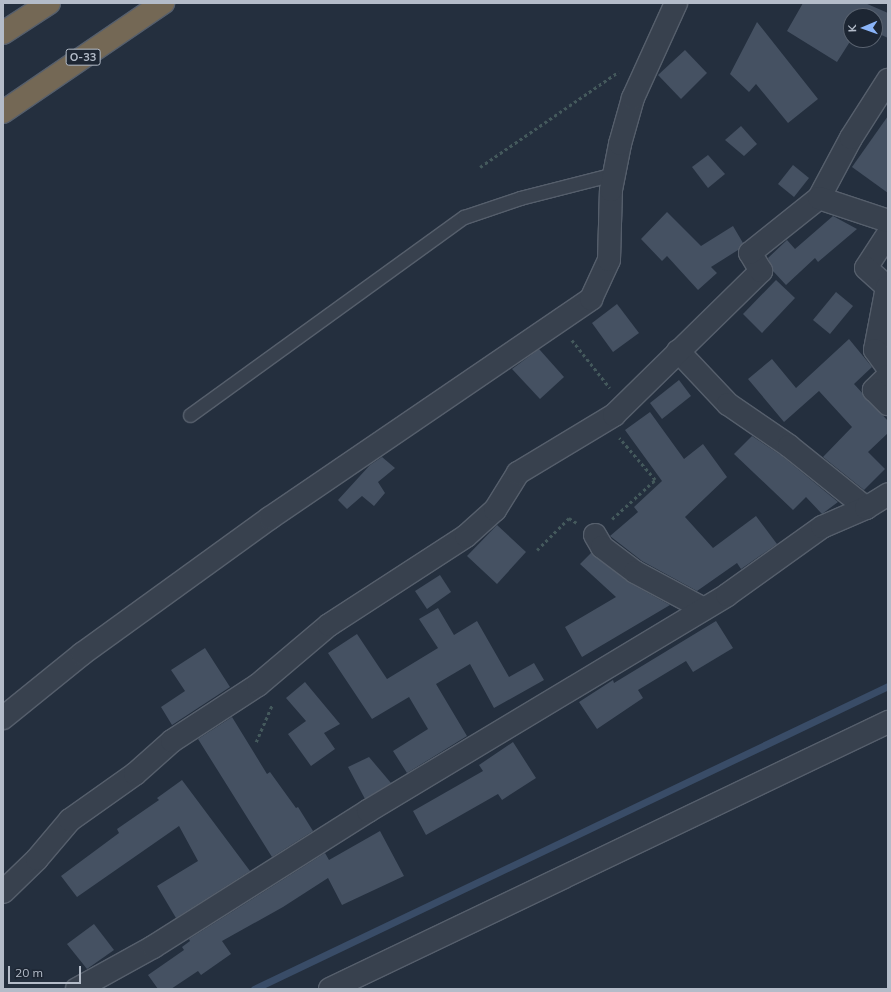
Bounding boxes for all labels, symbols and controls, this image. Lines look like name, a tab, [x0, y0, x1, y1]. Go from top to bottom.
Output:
north arrow	[843, 8, 883, 48]
text: K	[845, 24, 859, 32]
road number: O-33	[65, 48, 101, 66]
scale bar	[10, 958, 83, 984]
text: 20 m	[15, 965, 43, 980]

